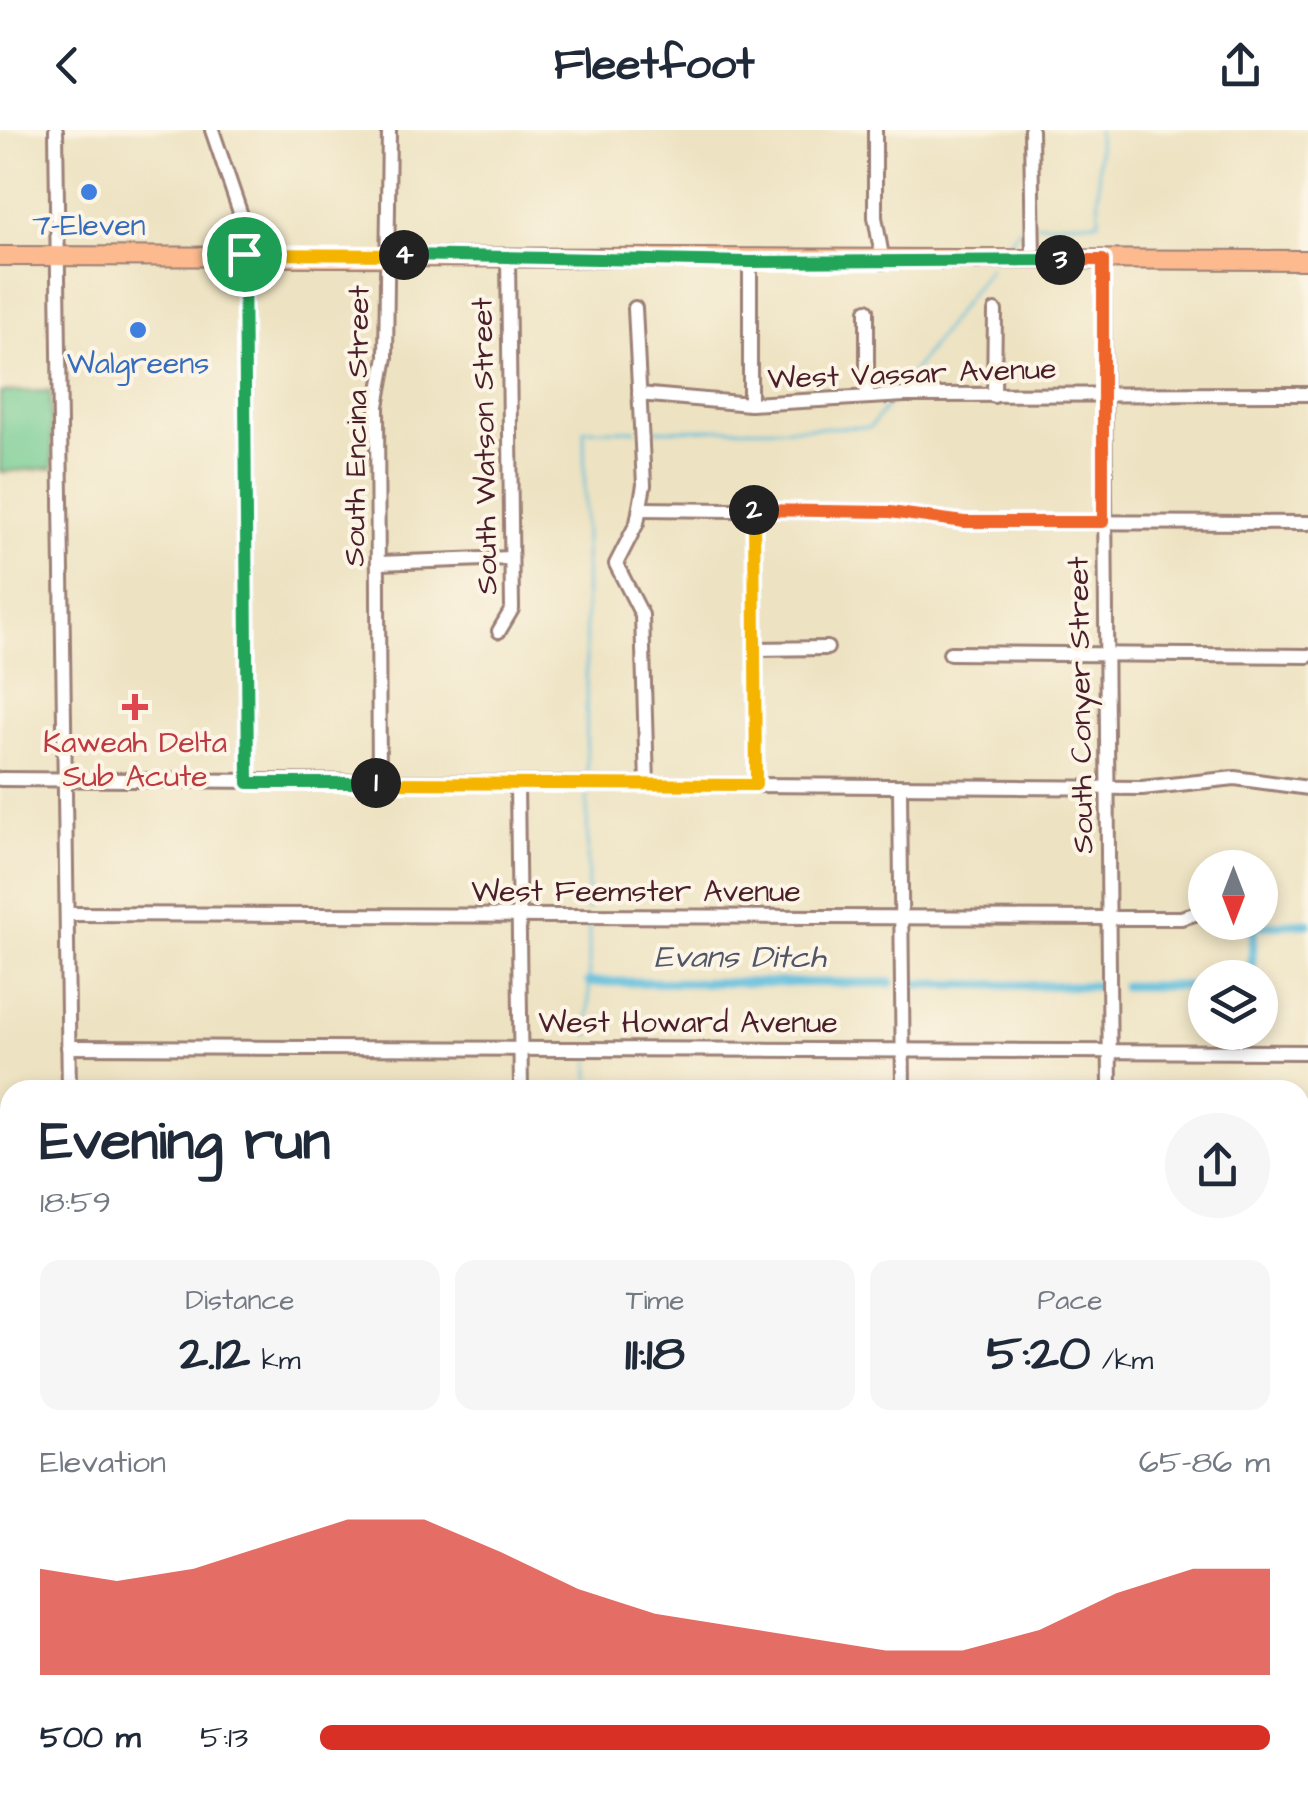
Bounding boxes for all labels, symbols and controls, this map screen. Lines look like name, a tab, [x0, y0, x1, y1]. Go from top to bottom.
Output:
text: Fleetfoot	[554, 34, 754, 96]
icon: back	[40, 38, 95, 93]
icon: share	[1213, 38, 1268, 93]
marker: 7-Eleven	[78, 181, 100, 203]
place label: 7-Eleven	[32, 205, 146, 247]
pin	[202, 212, 287, 297]
icon: arrive	[217, 227, 272, 282]
pin: 4	[379, 230, 429, 280]
text: 4	[394, 235, 414, 274]
pin: 3	[1035, 235, 1085, 285]
text: 3	[1053, 240, 1067, 279]
street label: South Encina Street	[334, 285, 380, 567]
street label: South Watson Street	[461, 297, 509, 595]
marker: Walgreens	[127, 319, 149, 341]
place label: Walgreens	[67, 343, 209, 386]
street label: West Vassar Avenue	[767, 348, 1057, 400]
pin: 2	[729, 485, 779, 535]
text: 2	[746, 490, 762, 529]
street label: South Conyer Street	[1057, 556, 1106, 854]
marker: Kaweah Delta Sub Acute	[122, 694, 148, 720]
place label: Kaweah Delta Sub Acute	[43, 722, 227, 798]
pin: 1	[351, 758, 401, 808]
text: 1	[374, 763, 378, 802]
north arrow	[1188, 850, 1278, 940]
map controls	[1188, 850, 1278, 1050]
street label: West Feemster Avenue	[471, 871, 801, 913]
water label: Evans Ditch	[654, 935, 827, 980]
button: layers	[1188, 960, 1278, 1050]
street label: West Howard Avenue	[538, 1002, 838, 1044]
text: Evening run	[40, 1104, 330, 1180]
button: share	[1165, 1113, 1270, 1218]
text: 18:59	[40, 1180, 111, 1225]
text: Distance	[186, 1281, 294, 1320]
text: Time	[626, 1281, 684, 1320]
text: Pace	[1038, 1281, 1102, 1320]
text: 2.12	[180, 1320, 250, 1389]
text: 11:18	[625, 1320, 685, 1389]
text: 5:20	[987, 1320, 1090, 1389]
text: km	[250, 1341, 300, 1380]
text: /km	[1090, 1341, 1153, 1380]
text: Elevation	[40, 1440, 166, 1485]
text: 65–86 m	[1139, 1440, 1270, 1485]
text: 500 m	[40, 1715, 141, 1760]
text: 5:13	[200, 1715, 248, 1760]

